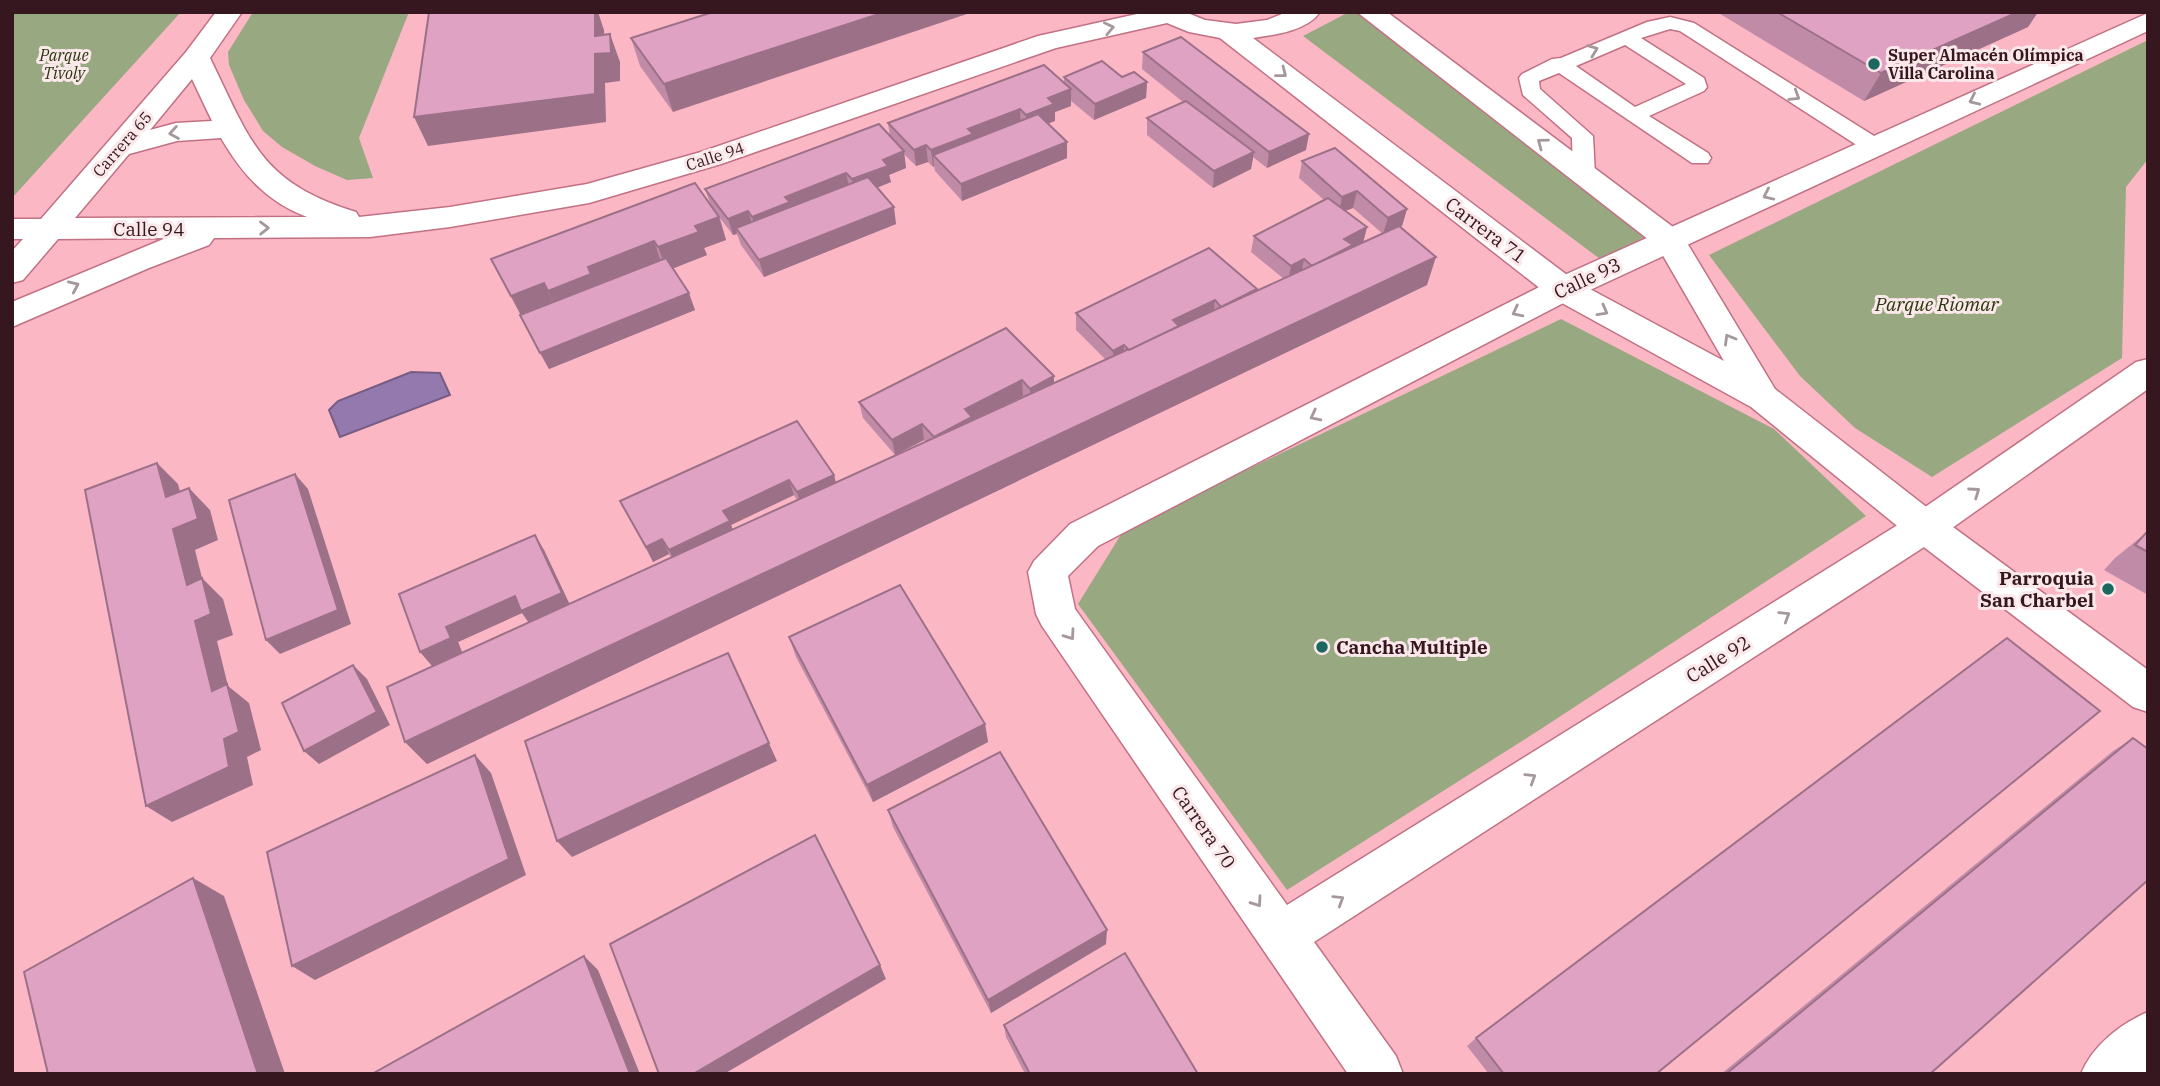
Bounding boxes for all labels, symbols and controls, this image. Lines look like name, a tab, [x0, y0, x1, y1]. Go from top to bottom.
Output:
one-way arrow	[1103, 22, 1115, 37]
one-way arrow	[1587, 44, 1599, 58]
park label: Parque Tivoly	[38, 45, 89, 83]
place label: Super Almacén Olímpica Villa Carolina	[1888, 45, 2084, 83]
marker: Super Almacén Olímpica Villa Carolina	[1866, 56, 1882, 72]
one-way arrow	[1275, 65, 1287, 78]
one-way arrow	[1788, 87, 1801, 100]
one-way arrow	[1969, 92, 1981, 106]
street label: Carrera 65	[88, 107, 156, 181]
one-way arrow	[168, 125, 180, 140]
street label: Calle 94	[683, 137, 747, 175]
one-way arrow	[1537, 138, 1550, 151]
one-way arrow	[1762, 187, 1775, 201]
street label: Carrera 71	[1441, 192, 1531, 268]
street label: Calle 94	[113, 217, 185, 241]
one-way arrow	[259, 221, 270, 236]
street label: Calle 93	[1550, 252, 1624, 304]
one-way arrow	[67, 280, 79, 294]
park label: Parque Riomar	[1874, 292, 2000, 316]
one-way arrow	[1595, 302, 1608, 316]
one-way arrow	[1512, 304, 1524, 318]
one-way arrow	[1724, 334, 1737, 347]
one-way arrow	[1310, 408, 1322, 422]
one-way arrow	[1967, 488, 1980, 500]
place label: Parroquia San Charbel	[1980, 566, 2094, 612]
marker: Parroquia San Charbel	[2100, 581, 2116, 597]
one-way arrow	[1777, 612, 1790, 625]
one-way arrow	[1062, 627, 1074, 640]
street label: Calle 92	[1681, 630, 1755, 688]
place label: Cancha Multiple	[1336, 635, 1488, 659]
marker: Cancha Multiple	[1314, 639, 1330, 655]
one-way arrow	[1523, 773, 1536, 786]
street label: Carrera 70	[1167, 781, 1241, 873]
one-way arrow	[1249, 894, 1261, 907]
one-way arrow	[1331, 895, 1344, 908]

